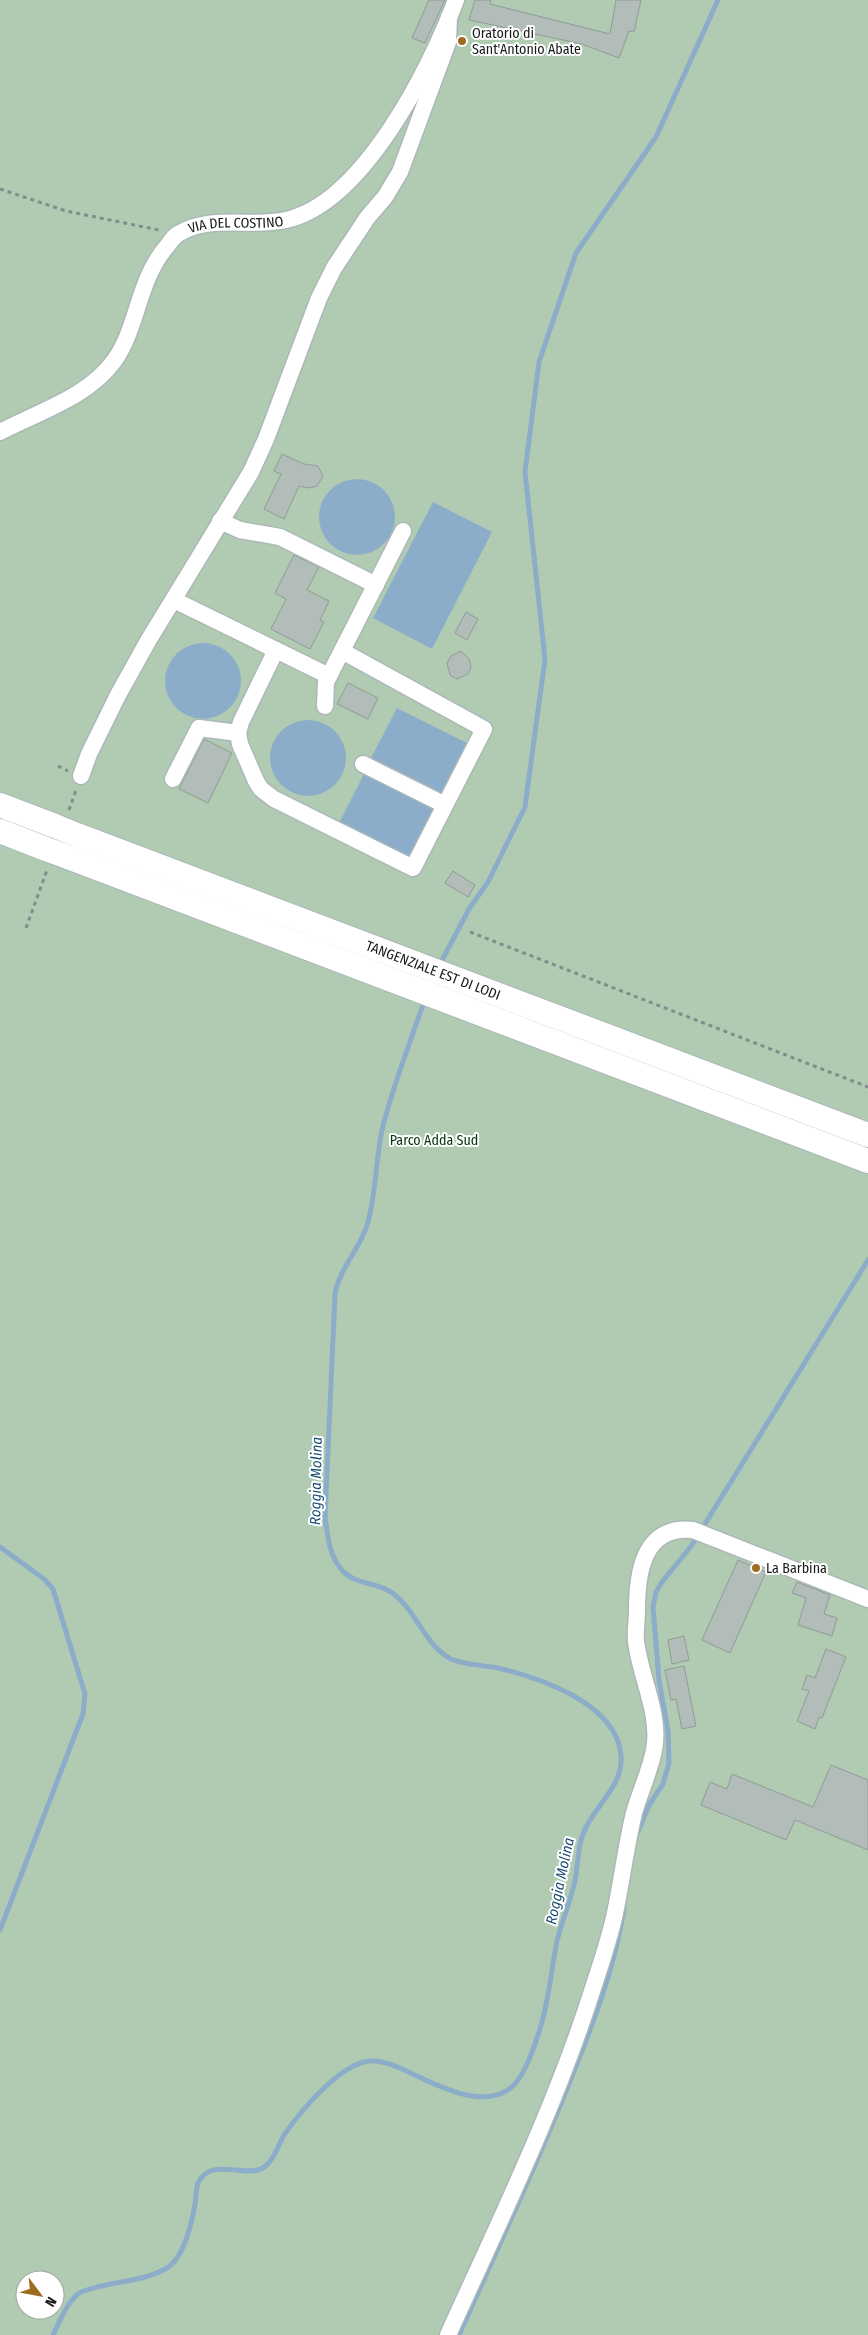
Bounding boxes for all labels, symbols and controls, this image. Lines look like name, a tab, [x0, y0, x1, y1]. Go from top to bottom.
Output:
place label: Oratorio di Sant'Antonio Abate	[472, 25, 581, 58]
marker: Oratorio di Sant'Antonio Abate	[456, 35, 468, 47]
street label: VIA DEL COSTINO	[186, 213, 285, 237]
street label: TANGENZIALE EST DI LODI	[363, 937, 503, 1004]
park label: Parco Adda Sud	[390, 1132, 478, 1149]
water label: Roggia Molina	[306, 1437, 326, 1525]
place label: La Barbina	[766, 1560, 827, 1577]
marker: La Barbina	[750, 1562, 762, 1574]
water label: Roggia Molina	[542, 1836, 578, 1926]
north arrow	[15, 2270, 65, 2320]
text: N	[41, 2294, 60, 2310]

